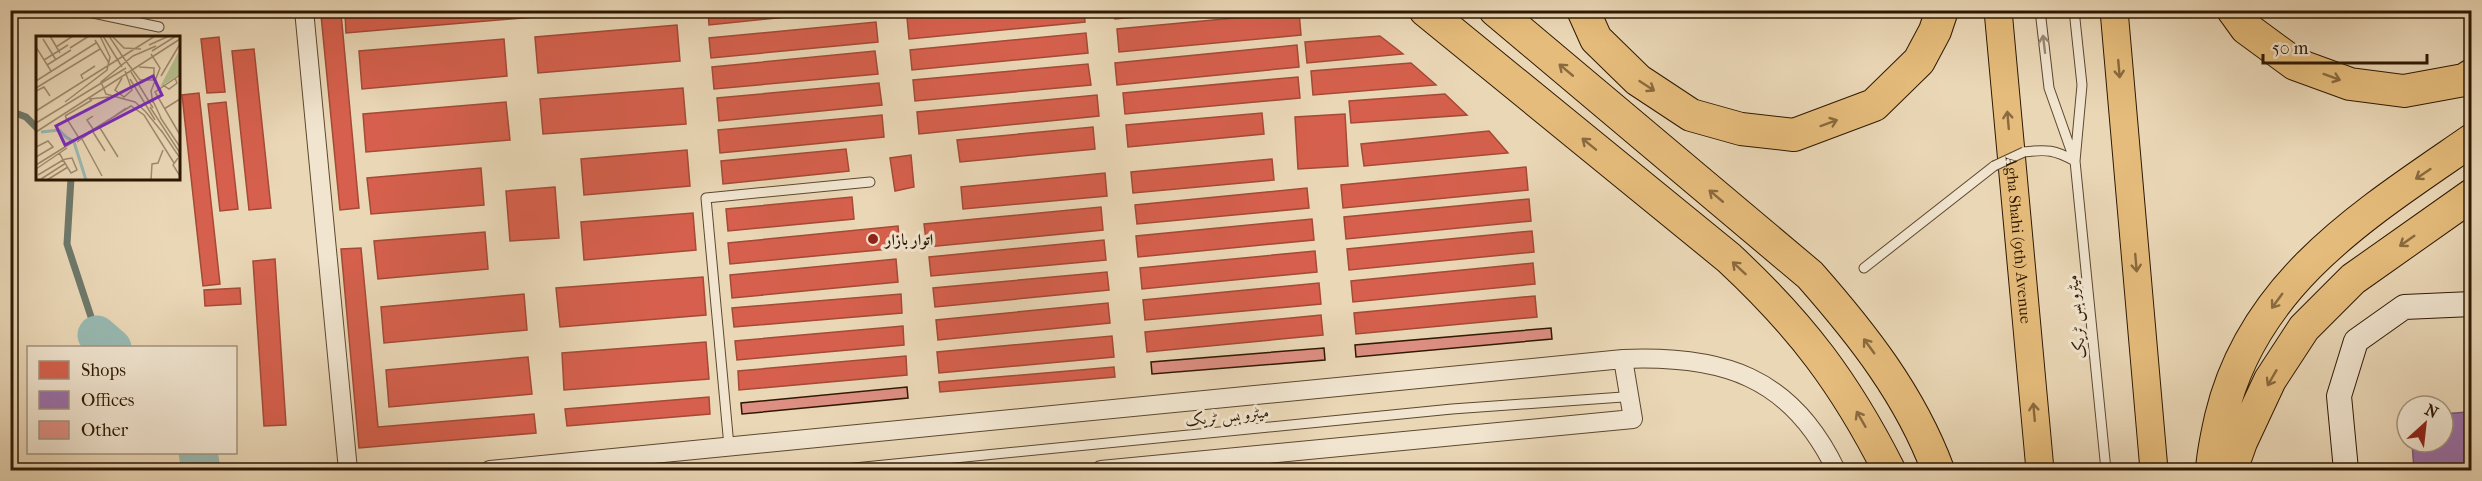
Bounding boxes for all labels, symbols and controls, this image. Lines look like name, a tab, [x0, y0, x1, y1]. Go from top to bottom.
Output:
scale bar	[2263, 27, 2426, 65]
one-way arrow	[2038, 35, 2049, 54]
inset map	[36, 36, 180, 180]
text: 50 m	[2272, 38, 2309, 59]
one-way arrow	[2114, 58, 2125, 78]
one-way arrow	[1558, 64, 1574, 77]
one-way arrow	[2322, 73, 2341, 84]
one-way arrow	[1638, 80, 1654, 92]
one-way arrow	[2002, 110, 2013, 130]
one-way arrow	[1819, 116, 1838, 127]
one-way arrow	[1582, 137, 1597, 151]
street label: Agha Shahi (9th) Avenue	[2002, 155, 2036, 324]
one-way arrow	[2415, 167, 2432, 180]
one-way arrow	[1709, 189, 1724, 203]
place label: اتوار بازار	[883, 230, 933, 250]
marker: اتوار بازار	[866, 232, 880, 246]
one-way arrow	[2399, 235, 2415, 247]
one-way arrow	[2131, 253, 2142, 273]
one-way arrow	[1732, 261, 1747, 275]
street label: میٹرو بس ٹریک	[2062, 274, 2091, 360]
one-way arrow	[2271, 292, 2283, 308]
one-way arrow	[1863, 339, 1876, 355]
legend	[27, 346, 237, 454]
text: Shops	[81, 360, 126, 381]
one-way arrow	[2266, 369, 2277, 387]
text: Offices	[81, 390, 135, 411]
north arrow	[2395, 394, 2455, 454]
text: N	[2422, 400, 2442, 423]
street label: میٹرو بس ٹریک	[1184, 402, 1270, 431]
one-way arrow	[2029, 403, 2040, 423]
one-way arrow	[1855, 411, 1867, 428]
text: Other	[81, 420, 129, 441]

